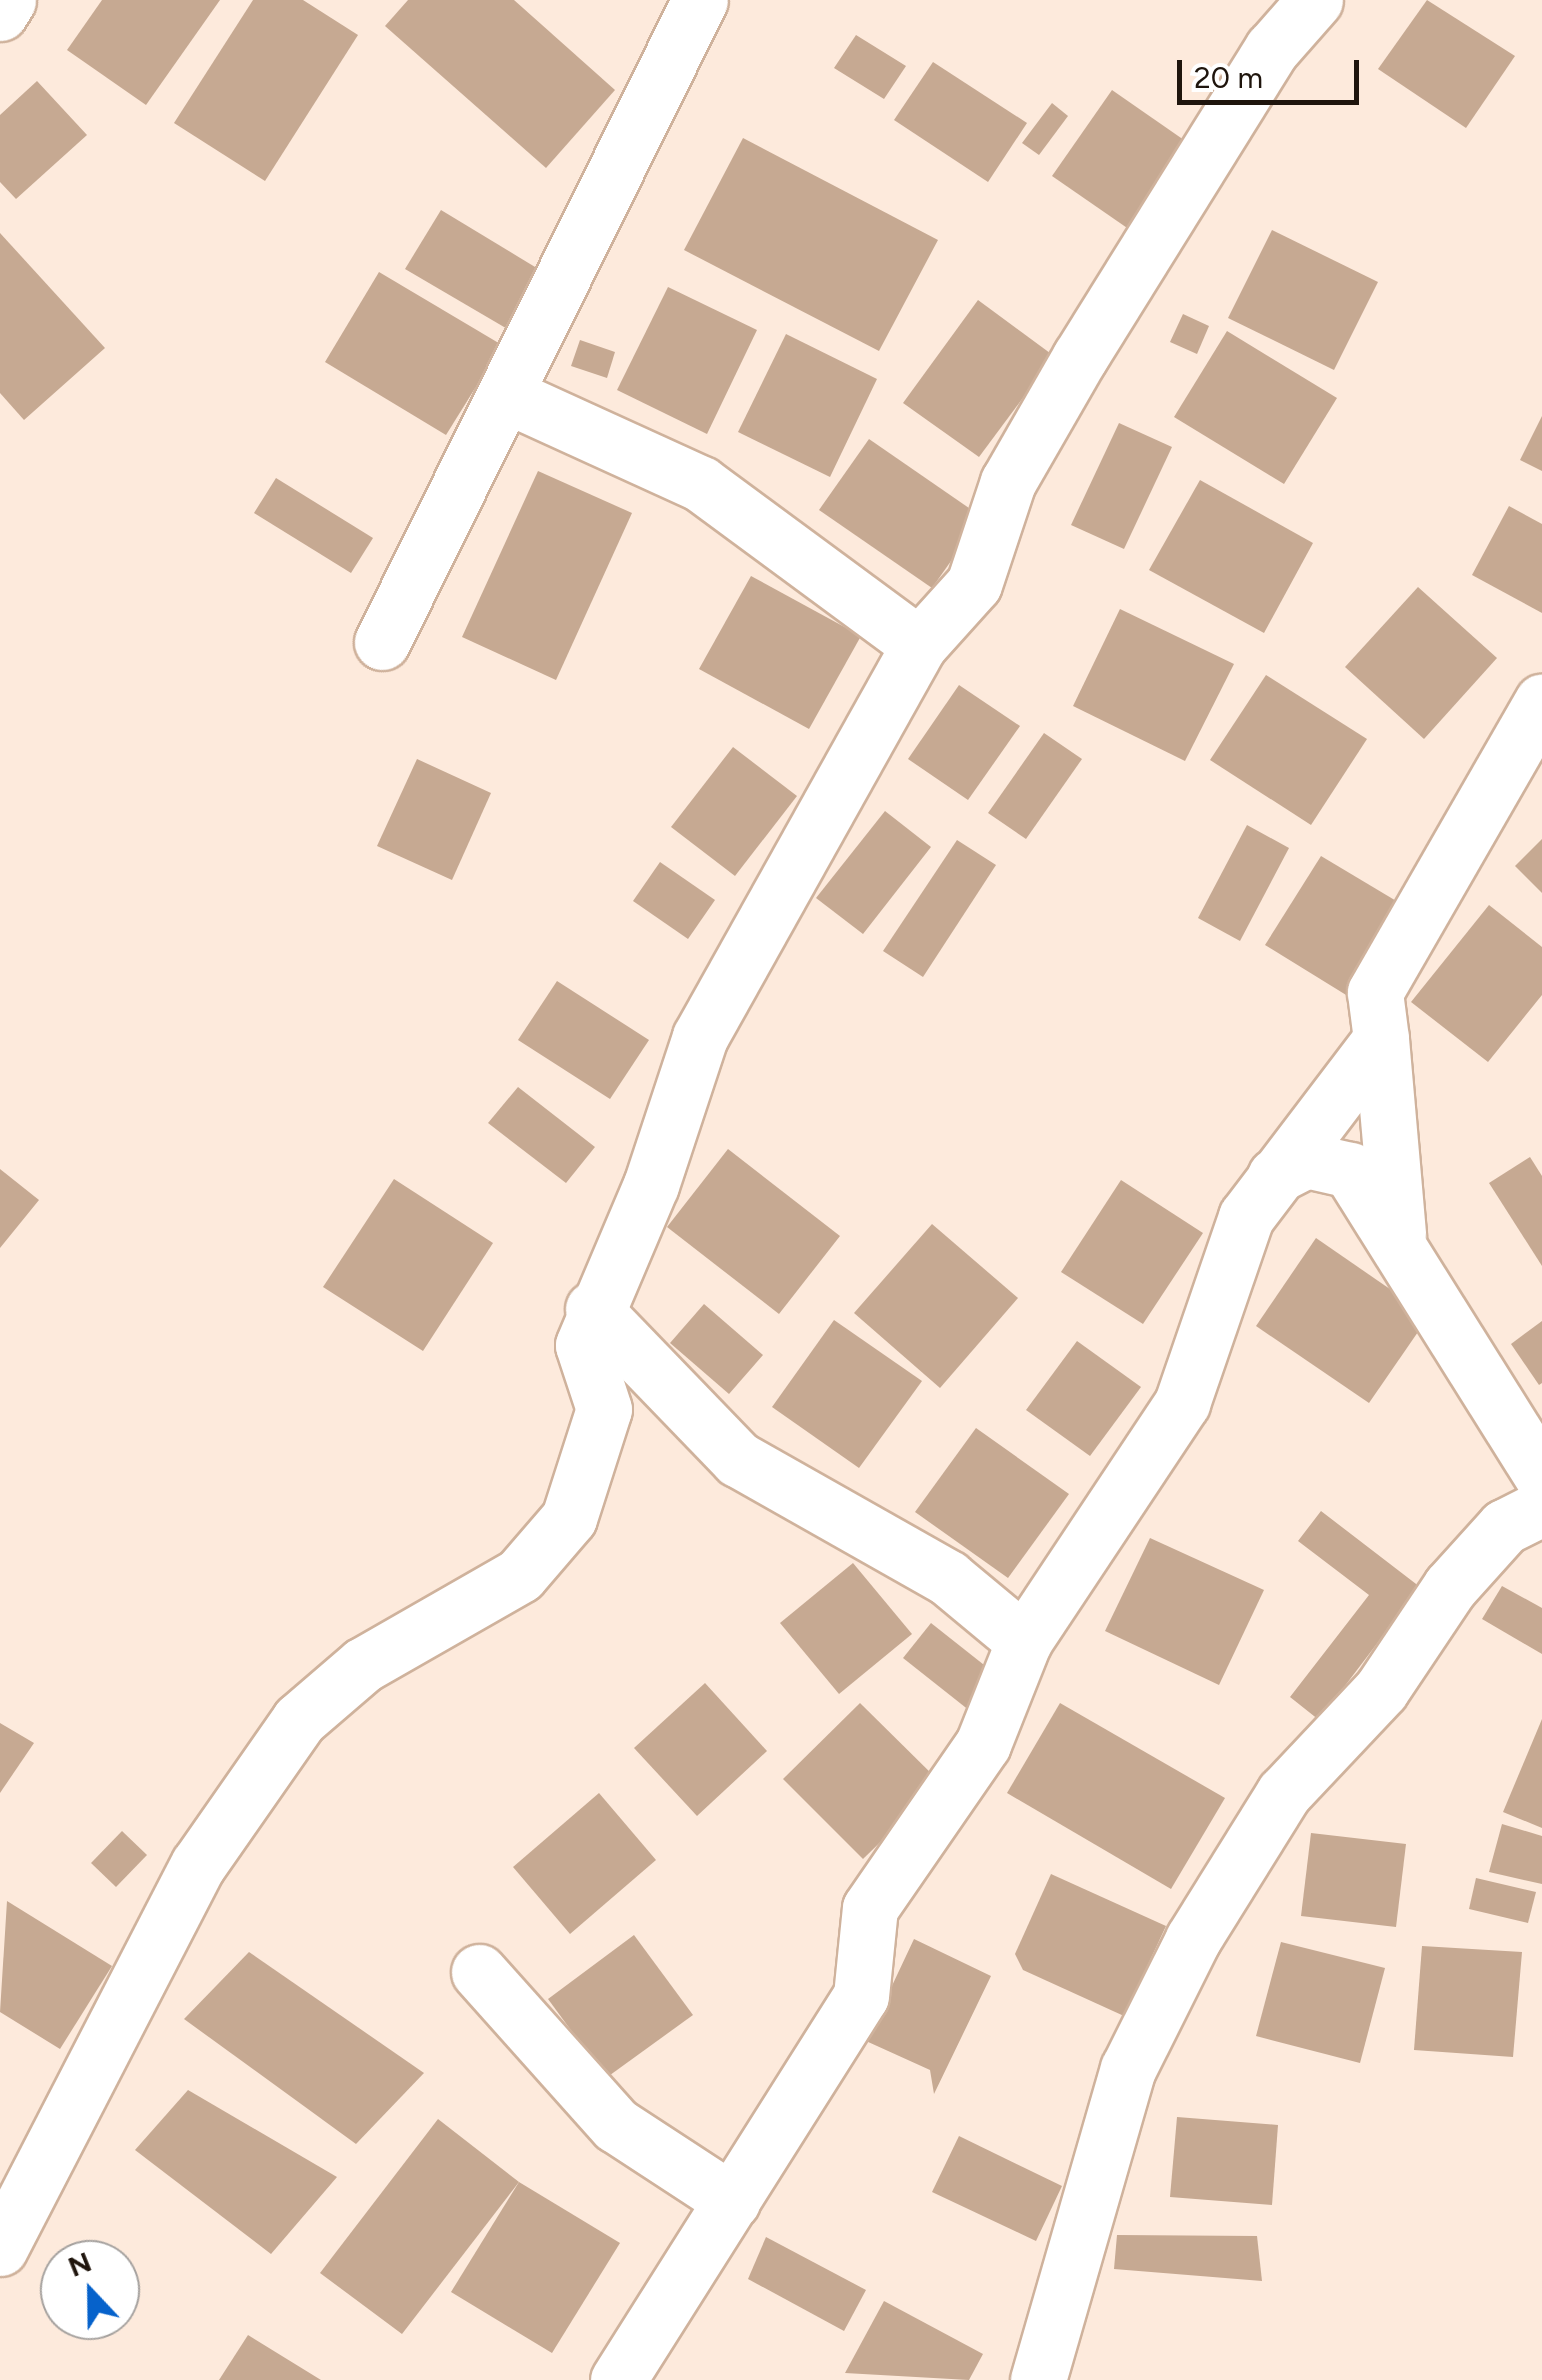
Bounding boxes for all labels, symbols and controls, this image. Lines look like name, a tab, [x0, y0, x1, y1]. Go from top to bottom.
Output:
scale bar	[1182, 40, 1364, 102]
text: 20 m	[1194, 59, 1263, 96]
north arrow	[40, 2240, 140, 2340]
text: N	[63, 2244, 96, 2284]

